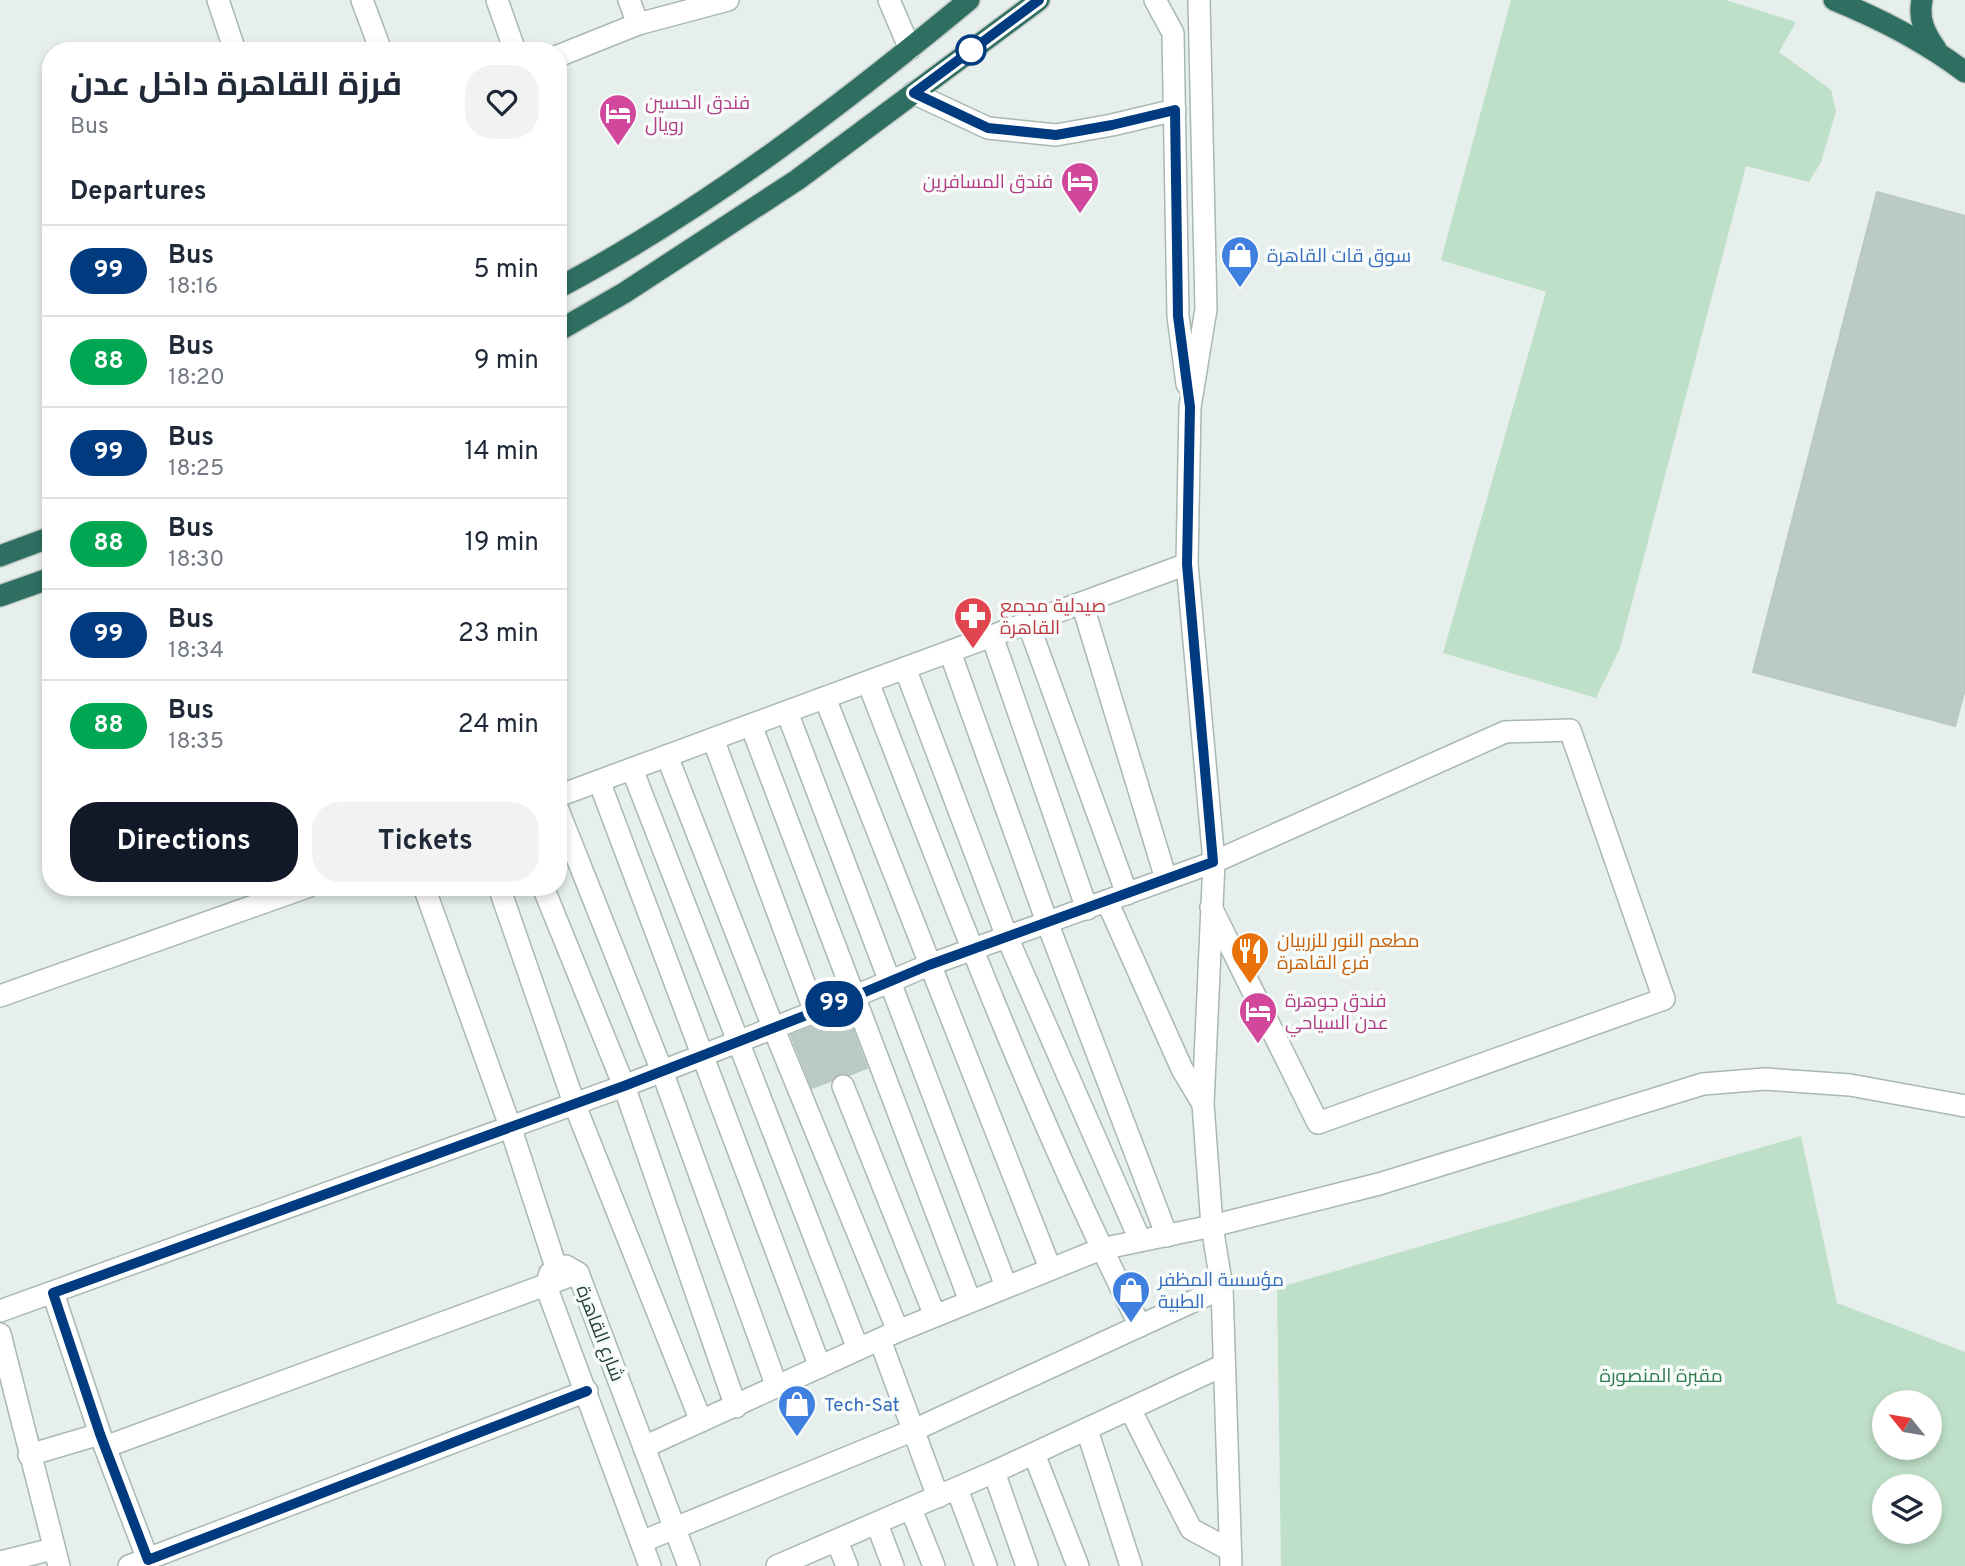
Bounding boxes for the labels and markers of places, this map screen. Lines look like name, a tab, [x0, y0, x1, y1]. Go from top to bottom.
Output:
unlabelled marker	[956, 35, 986, 65]
hotel icon: فندق الحسين رويال	[597, 92, 639, 147]
place label: فندق الحسين رويال	[645, 92, 750, 138]
hotel icon: فندق المسافرين	[1059, 160, 1101, 215]
place label: فندق المسافرين	[923, 171, 1053, 195]
shop icon: سوق قات القاهرة	[1219, 234, 1261, 289]
place label: سوق قات القاهرة	[1267, 245, 1411, 269]
pharmacy icon: صيدلية مجمع القاهرة	[952, 595, 994, 650]
place label: صيدلية مجمع القاهرة	[1000, 595, 1106, 641]
restaurant icon: مطعم النور للزربيان فرع القاهرة	[1229, 930, 1271, 985]
place label: مطعم النور للزربيان فرع القاهرة	[1277, 930, 1420, 976]
hotel icon: فندق جوهرة عدن السياحي	[1237, 990, 1279, 1045]
place label: فندق جوهرة عدن السياحي	[1285, 990, 1389, 1037]
shop icon: مؤسسة المظفر الطبية	[1110, 1269, 1152, 1324]
place label: مؤسسة المظفر الطبية	[1157, 1269, 1284, 1315]
shop icon: Tech-Sat	[776, 1383, 818, 1438]
place label: Tech-Sat	[824, 1394, 900, 1418]

